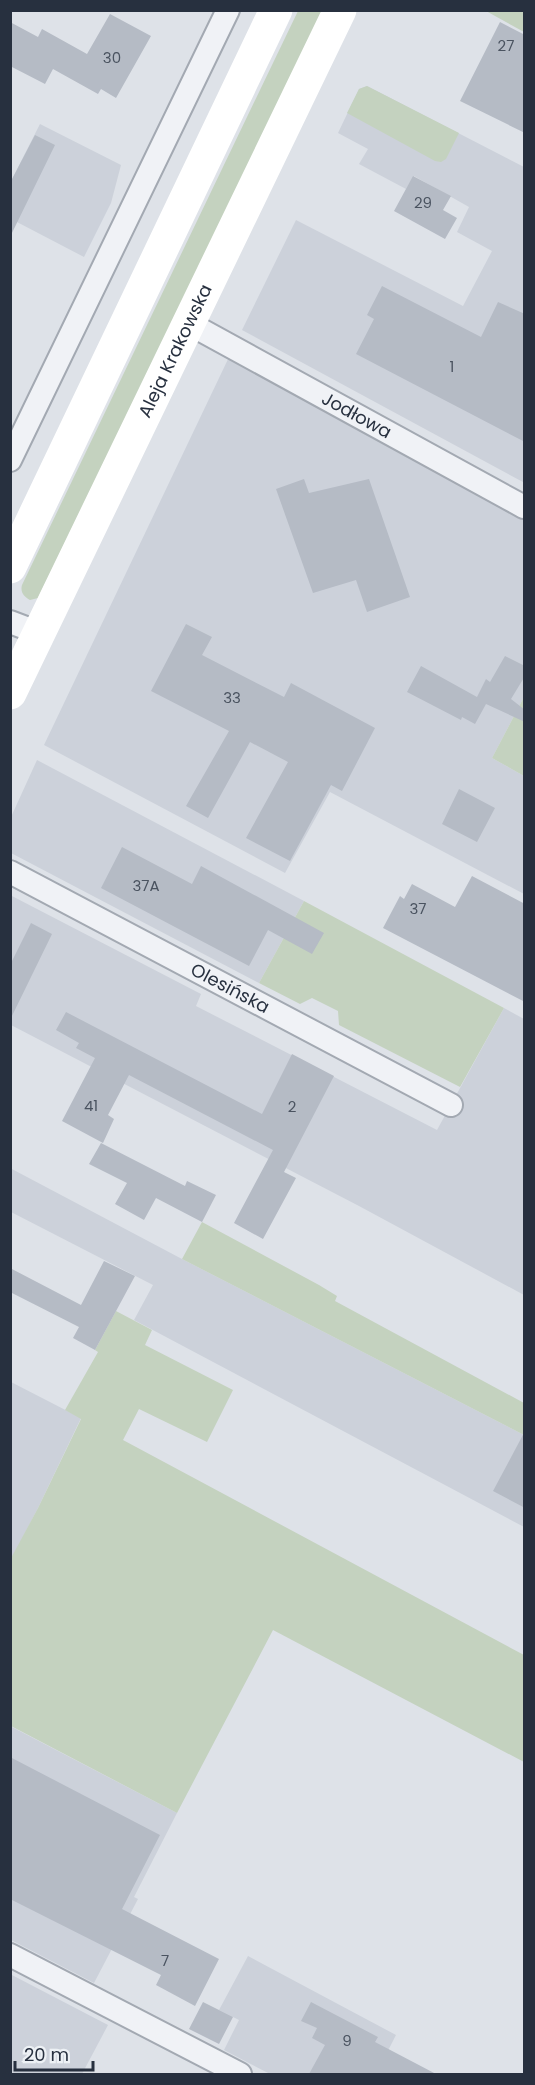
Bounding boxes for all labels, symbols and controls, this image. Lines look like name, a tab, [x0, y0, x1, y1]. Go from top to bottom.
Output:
house number: 27	[498, 35, 514, 56]
house number: 30	[103, 47, 121, 68]
house number: 29	[414, 192, 432, 213]
street label: Aleja Krakowska	[132, 280, 218, 421]
house number: 1	[450, 356, 454, 377]
street label: Jodłowa	[317, 386, 396, 444]
house number: 33	[223, 687, 241, 708]
house number: 37A	[132, 875, 160, 896]
house number: 37	[409, 898, 427, 919]
street label: Olesińska	[187, 957, 274, 1019]
house number: 41	[84, 1095, 98, 1116]
house number: 2	[288, 1096, 296, 1117]
house number: 7	[161, 1950, 169, 1971]
house number: 9	[342, 2030, 352, 2051]
scale bar	[15, 2034, 93, 2072]
text: 20 m	[24, 2042, 69, 2067]

